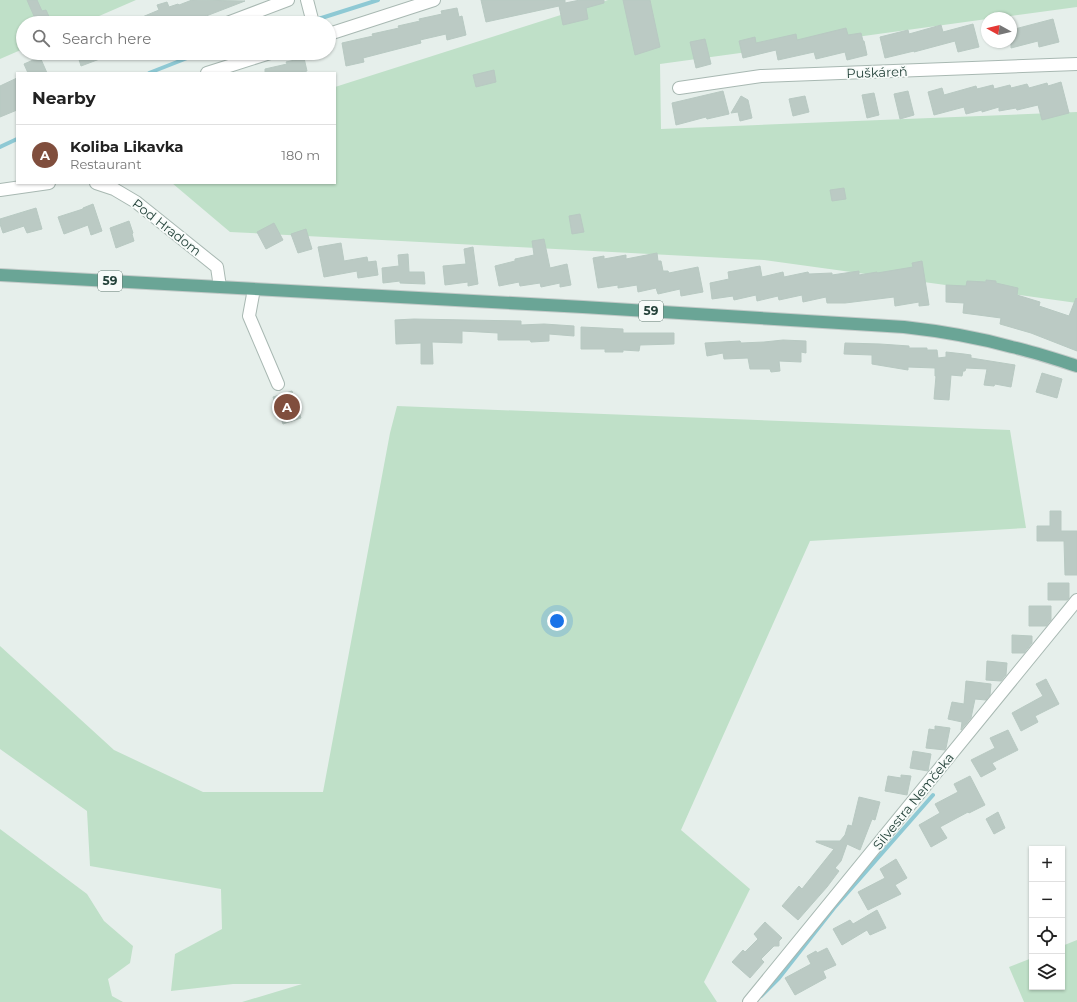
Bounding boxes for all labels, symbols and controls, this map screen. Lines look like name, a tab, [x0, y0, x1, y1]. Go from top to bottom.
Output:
north arrow	[981, 12, 1017, 48]
search box	[16, 16, 336, 60]
icon: search	[30, 27, 52, 49]
text: Search here	[62, 29, 151, 48]
street label: Puškáreň	[846, 63, 908, 81]
text: Nearby	[32, 88, 96, 108]
text: Koliba Likavka	[70, 137, 184, 156]
text: A	[40, 147, 50, 163]
text: 180 m	[281, 147, 320, 163]
text: Restaurant	[70, 156, 141, 172]
street label: Pod Hradom	[129, 195, 205, 259]
road number: 59	[98, 271, 122, 291]
road number: 59	[639, 301, 663, 321]
pin: A	[274, 392, 300, 422]
your location	[547, 611, 567, 631]
street label: Silvestra Nemčeka	[869, 749, 957, 853]
map controls	[1029, 846, 1065, 990]
button: +	[1029, 846, 1065, 882]
button: −	[1029, 882, 1065, 918]
button: locate	[1029, 918, 1065, 954]
button: layers	[1029, 954, 1065, 990]

